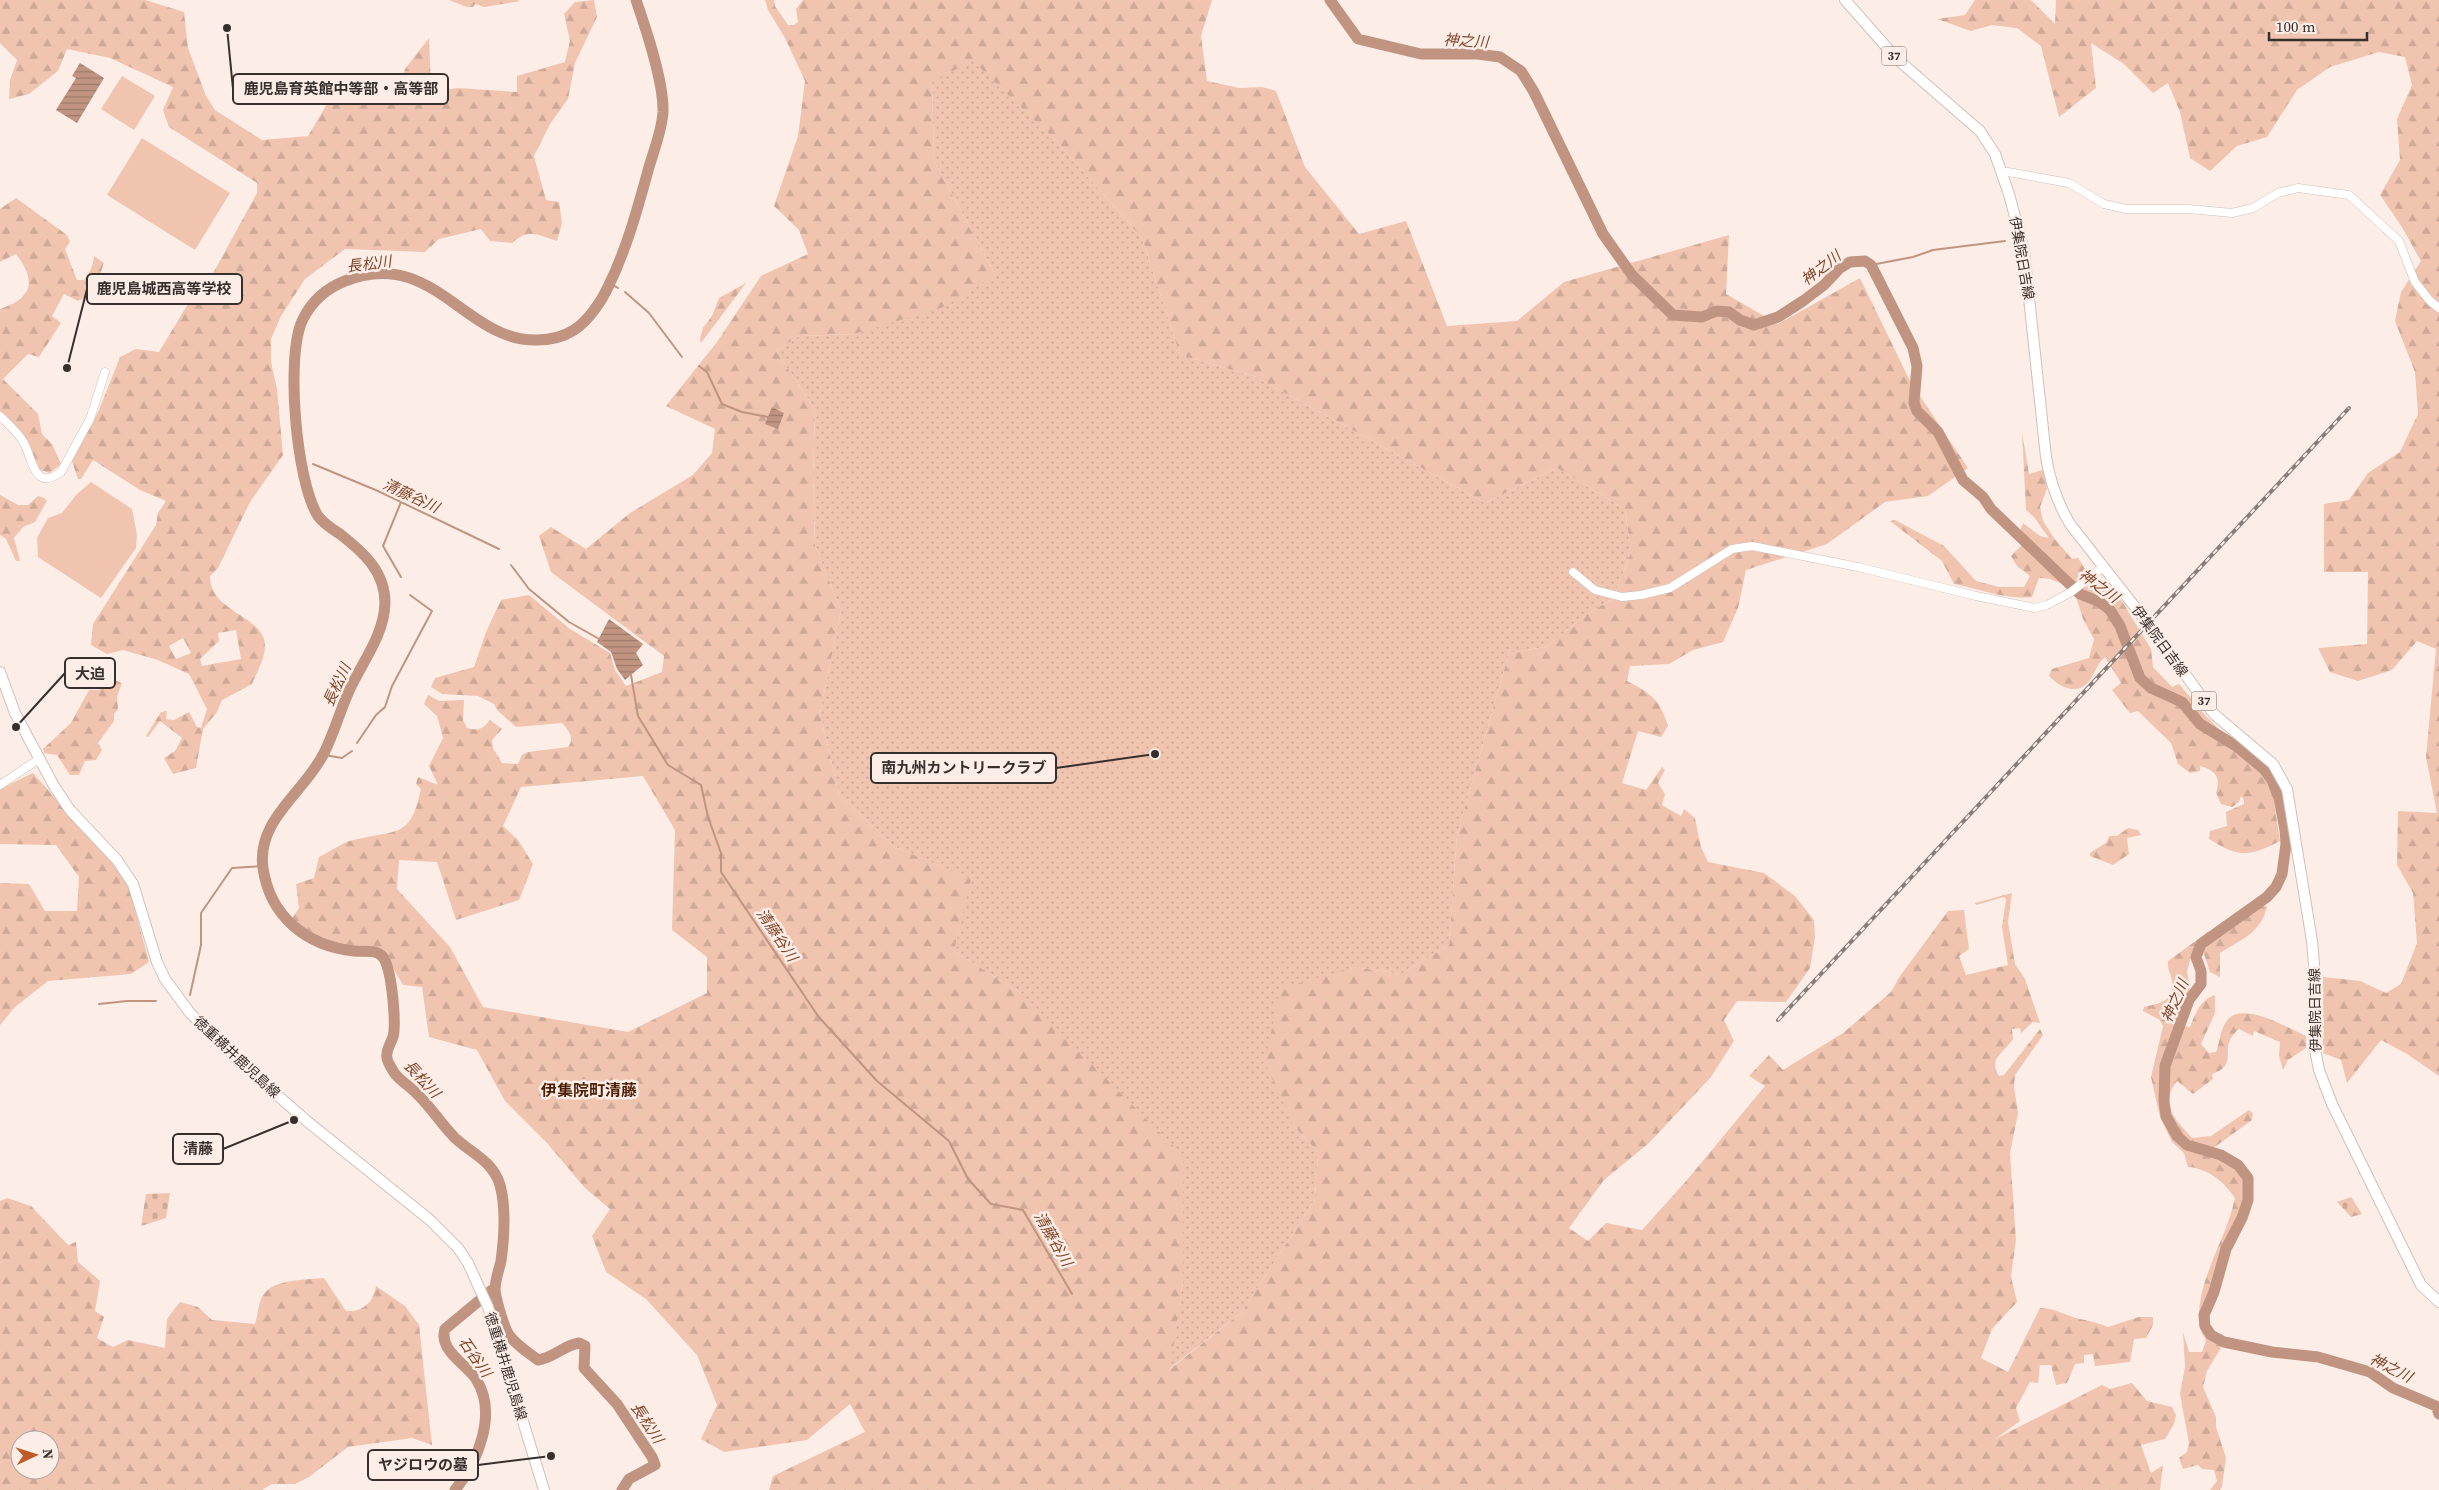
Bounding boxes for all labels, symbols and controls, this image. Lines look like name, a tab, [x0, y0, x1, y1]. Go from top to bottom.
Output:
scale bar	[2269, 10, 2366, 42]
text: 100 m	[2276, 16, 2316, 37]
water label: 神之川	[1443, 29, 1491, 52]
road number: 37	[1882, 46, 1906, 66]
callout: 鹿児島育英館中等部・高等部	[233, 74, 448, 104]
text: 鹿児島育英館中等部・高等部	[243, 78, 439, 99]
street label: 伊集院日吉線	[2005, 215, 2039, 301]
water label: 神之川	[1796, 244, 1846, 290]
water label: 長松川	[345, 250, 395, 277]
callout: 鹿児島城西高等学校	[87, 274, 242, 304]
text: 鹿児島城西高等学校	[96, 278, 232, 299]
water label: 清藤谷川	[380, 473, 445, 519]
water label: 神之川	[2075, 564, 2125, 608]
street label: 伊集院日吉線	[2127, 601, 2193, 681]
callout: 大迫	[65, 658, 115, 688]
water label: 長松川	[318, 658, 356, 710]
text: 大迫	[75, 663, 105, 684]
road number: 37	[2192, 691, 2216, 710]
callout: 南九州カントリークラブ	[871, 753, 1056, 783]
text: 南九州カントリークラブ	[881, 757, 1047, 778]
water label: 清藤谷川	[752, 904, 804, 967]
street label: 伊集院日吉線	[2304, 968, 2326, 1052]
water label: 神之川	[2156, 974, 2194, 1026]
street label: 徳重横井鹿児島線	[189, 1011, 285, 1103]
water label: 長松川	[399, 1055, 447, 1104]
district label: 伊集院町清藤	[540, 1079, 637, 1101]
callout: 清藤	[173, 1134, 223, 1164]
text: 清藤	[183, 1138, 213, 1159]
water label: 清藤谷川	[1029, 1208, 1079, 1272]
street label: 徳重横井鹿児島線	[480, 1310, 532, 1422]
water label: 石谷川	[454, 1332, 498, 1383]
water label: 神之川	[2366, 1348, 2418, 1388]
water label: 長松川	[626, 1398, 670, 1449]
north arrow	[10, 1430, 60, 1480]
text: N	[38, 1448, 58, 1460]
callout: ヤジロウの墓	[368, 1450, 478, 1480]
text: ヤジロウの墓	[378, 1454, 468, 1475]

